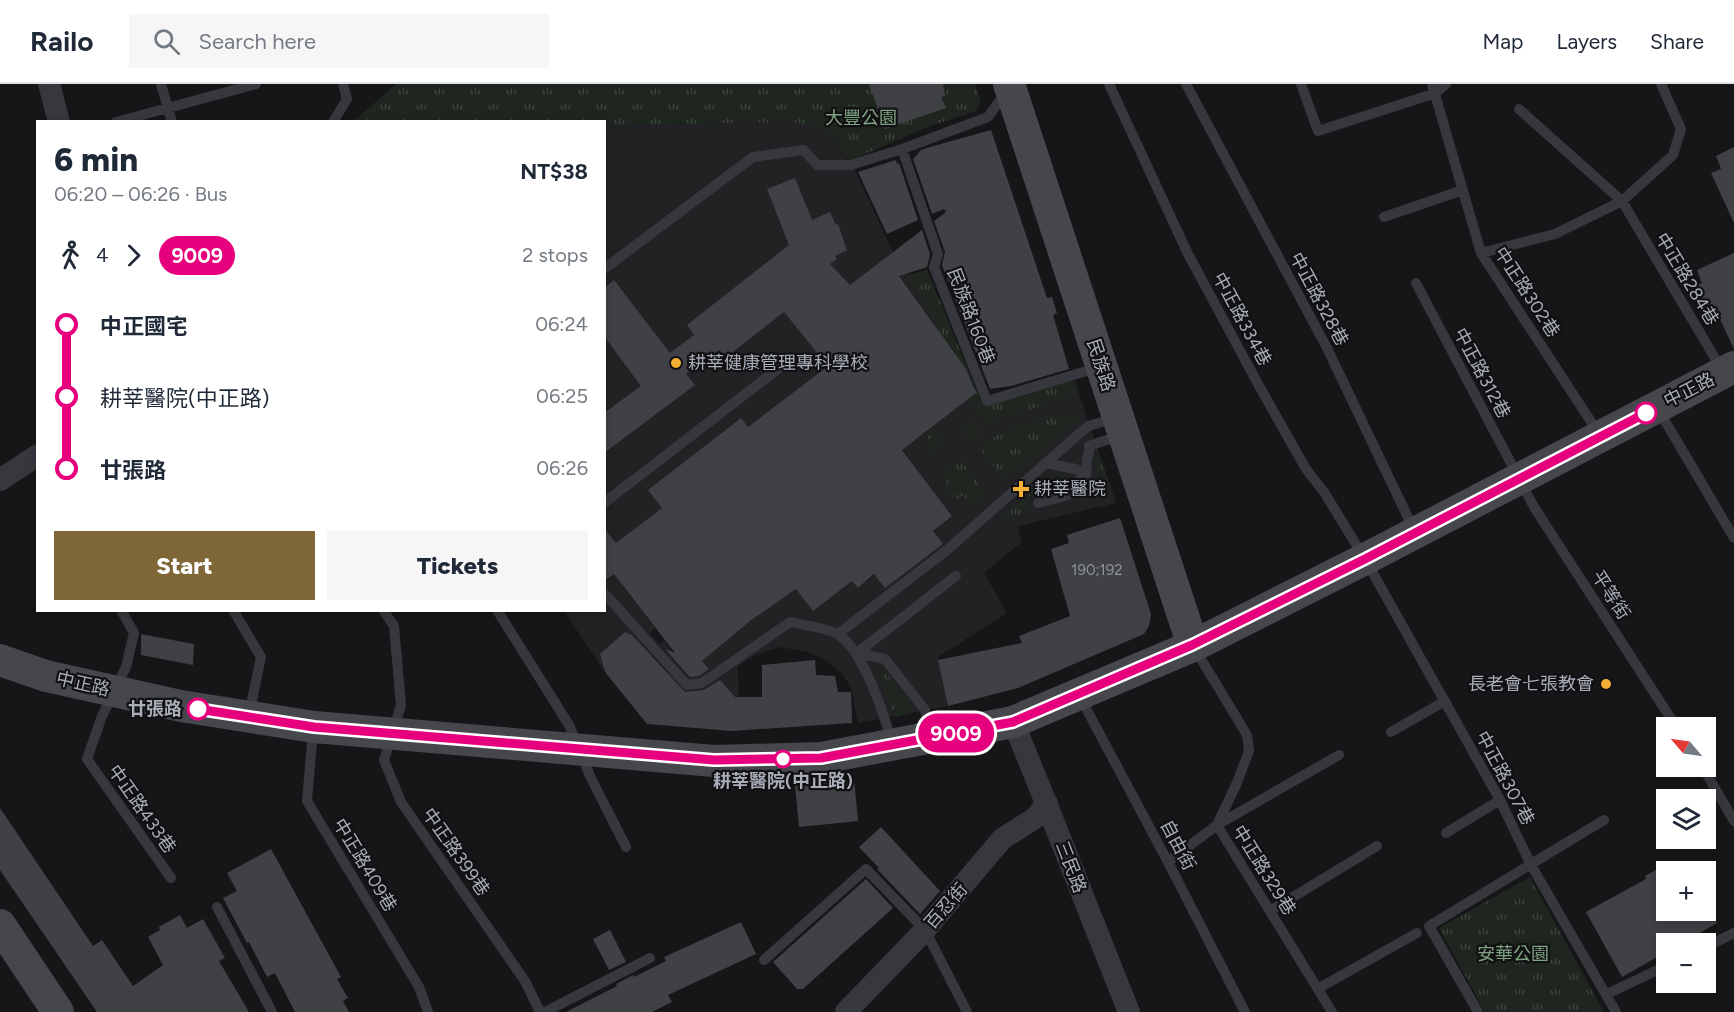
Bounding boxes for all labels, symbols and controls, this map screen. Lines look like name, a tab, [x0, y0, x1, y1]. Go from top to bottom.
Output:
search box	[129, 14, 549, 68]
text: Railo	[30, 24, 93, 58]
icon: search	[150, 25, 183, 58]
text: Search here	[198, 28, 316, 55]
text: Map	[1483, 29, 1523, 54]
text: Layers	[1556, 29, 1617, 54]
text: Share	[1650, 29, 1704, 54]
park label: 大豐公園	[825, 107, 897, 129]
text: 6 min	[54, 140, 138, 179]
text: NT$38	[520, 158, 588, 185]
text: 06:20 – 06:26 · Bus	[54, 182, 227, 206]
street label: 中正路284巷	[1651, 229, 1723, 329]
icon: walk	[54, 239, 87, 272]
icon: forward	[117, 239, 150, 272]
text: 4	[96, 243, 108, 267]
text: 9009	[171, 243, 223, 268]
text: 2 stops	[522, 243, 588, 267]
street label: 中正路302巷	[1490, 243, 1564, 341]
street label: 中正路328巷	[1285, 248, 1353, 350]
street label: 民族路160巷	[943, 265, 999, 367]
street label: 中正路334巷	[1208, 268, 1276, 370]
text: 06:24	[535, 312, 588, 336]
text: 中正國宅	[100, 313, 188, 340]
street label: 中正路312巷	[1449, 324, 1515, 422]
street label: 民族路	[1082, 336, 1120, 394]
place label: 耕莘健康管理專科學校	[688, 352, 868, 374]
marker: 耕莘健康管理專科學校	[669, 356, 683, 370]
street label: 中正路	[1660, 368, 1718, 412]
text: 06:25	[536, 384, 588, 408]
text: 耕莘醫院(中正路)	[100, 385, 270, 412]
unlabelled marker	[1635, 402, 1657, 424]
text: 06:26	[536, 456, 588, 480]
text: 廿張路	[100, 457, 166, 484]
place label: 耕莘醫院	[1034, 478, 1106, 500]
marker: 耕莘醫院	[1012, 480, 1030, 498]
button: Start	[54, 531, 315, 600]
button: Tickets	[327, 531, 588, 600]
house number: 190;192	[1071, 561, 1123, 579]
street label: 平等街	[1587, 566, 1635, 624]
street label: 中正路	[54, 667, 112, 701]
place label: 長老會七張教會	[1468, 673, 1594, 695]
marker: 長老會七張教會	[1599, 677, 1613, 691]
place label: 廿張路	[128, 698, 182, 720]
marker: 廿張路	[187, 698, 209, 720]
line badge: 9009	[914, 714, 998, 752]
north arrow	[1656, 717, 1716, 777]
map controls	[1656, 717, 1716, 993]
text: 9009	[930, 721, 982, 746]
street label: 中正路307巷	[1471, 727, 1539, 829]
marker: 耕莘醫院(中正路)	[774, 750, 792, 768]
street label: 中正路433巷	[104, 761, 180, 857]
place label: 耕莘醫院(中正路)	[713, 770, 853, 792]
button: layers	[1656, 789, 1716, 849]
street label: 中正路399巷	[418, 804, 494, 900]
street label: 中正路409巷	[329, 814, 401, 916]
street label: 自由街	[1156, 816, 1200, 874]
street label: 中正路329巷	[1228, 821, 1300, 919]
street label: 三民路	[1051, 838, 1091, 896]
button: +	[1656, 861, 1716, 921]
street label: 百忍街	[920, 878, 972, 934]
button: −	[1656, 933, 1716, 993]
park label: 安華公園	[1477, 943, 1549, 965]

